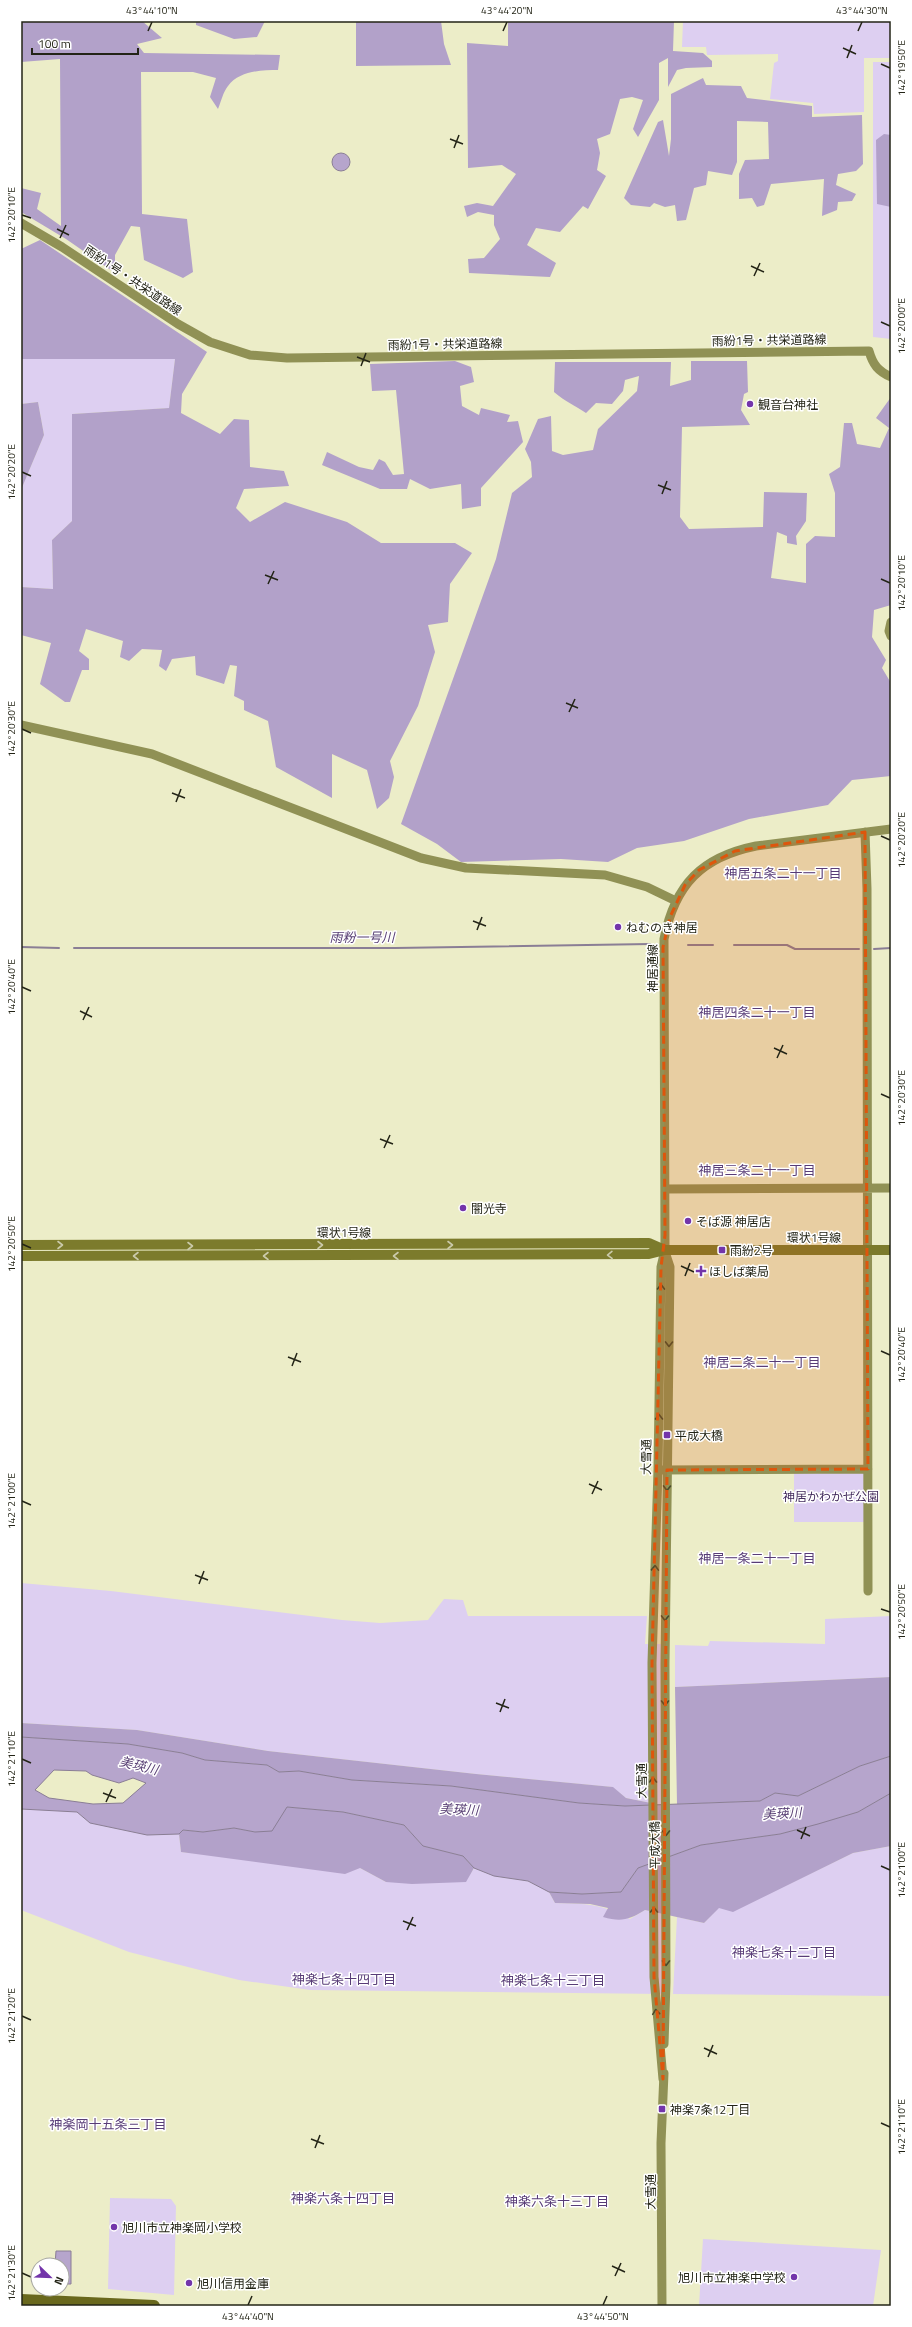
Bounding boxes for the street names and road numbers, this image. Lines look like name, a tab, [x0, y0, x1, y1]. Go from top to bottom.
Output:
street label: 雨紛1号・共栄道路線	[80, 240, 186, 320]
street label: 雨紛1号・共栄道路線	[711, 330, 827, 350]
street label: 雨紛1号・共栄道路線	[387, 334, 503, 354]
street label: 神居通線	[643, 944, 662, 992]
street label: 環状1号線	[317, 1223, 371, 1242]
street label: 環状1号線	[787, 1228, 841, 1247]
street label: 大雪通	[636, 1439, 656, 1475]
street label: 大雪通	[632, 1763, 651, 1799]
street label: 平成大橋	[645, 1821, 664, 1869]
street label: 大雪通	[641, 2174, 660, 2210]

